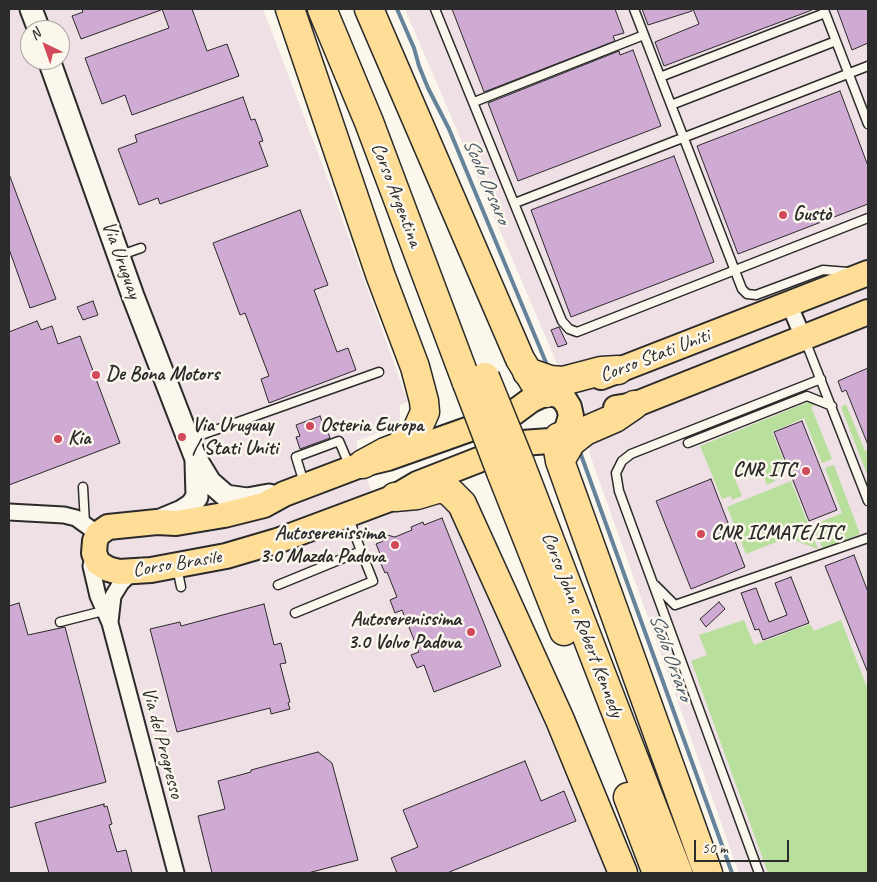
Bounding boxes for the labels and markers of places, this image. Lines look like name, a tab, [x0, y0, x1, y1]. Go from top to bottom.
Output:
place label: Gustò	[793, 203, 831, 227]
marker: Gustò	[777, 209, 789, 221]
place label: De Bona Motors	[106, 363, 219, 387]
marker: De Bona Motors	[90, 369, 102, 381]
place label: Via Uruguay / Stati Uniti	[192, 414, 278, 461]
place label: Osteria Europa	[320, 414, 423, 438]
marker: Osteria Europa	[304, 420, 316, 432]
place label: Kia	[68, 427, 90, 451]
marker: Via Uruguay / Stati Uniti	[176, 431, 188, 443]
marker: Kia	[52, 433, 64, 445]
place label: CNR ITC	[733, 459, 796, 483]
marker: CNR ITC	[800, 465, 812, 477]
place label: Autoserenissima 3.0 Mazda Padova	[260, 522, 385, 569]
place label: CNR ICMATE/ITC	[711, 522, 843, 546]
marker: CNR ICMATE/ITC	[695, 528, 707, 540]
marker: Autoserenissima 3.0 Mazda Padova	[389, 539, 401, 551]
place label: Autoserenissima 3.0 Volvo Padova	[348, 608, 461, 655]
marker: Autoserenissima 3.0 Volvo Padova	[465, 626, 477, 638]

